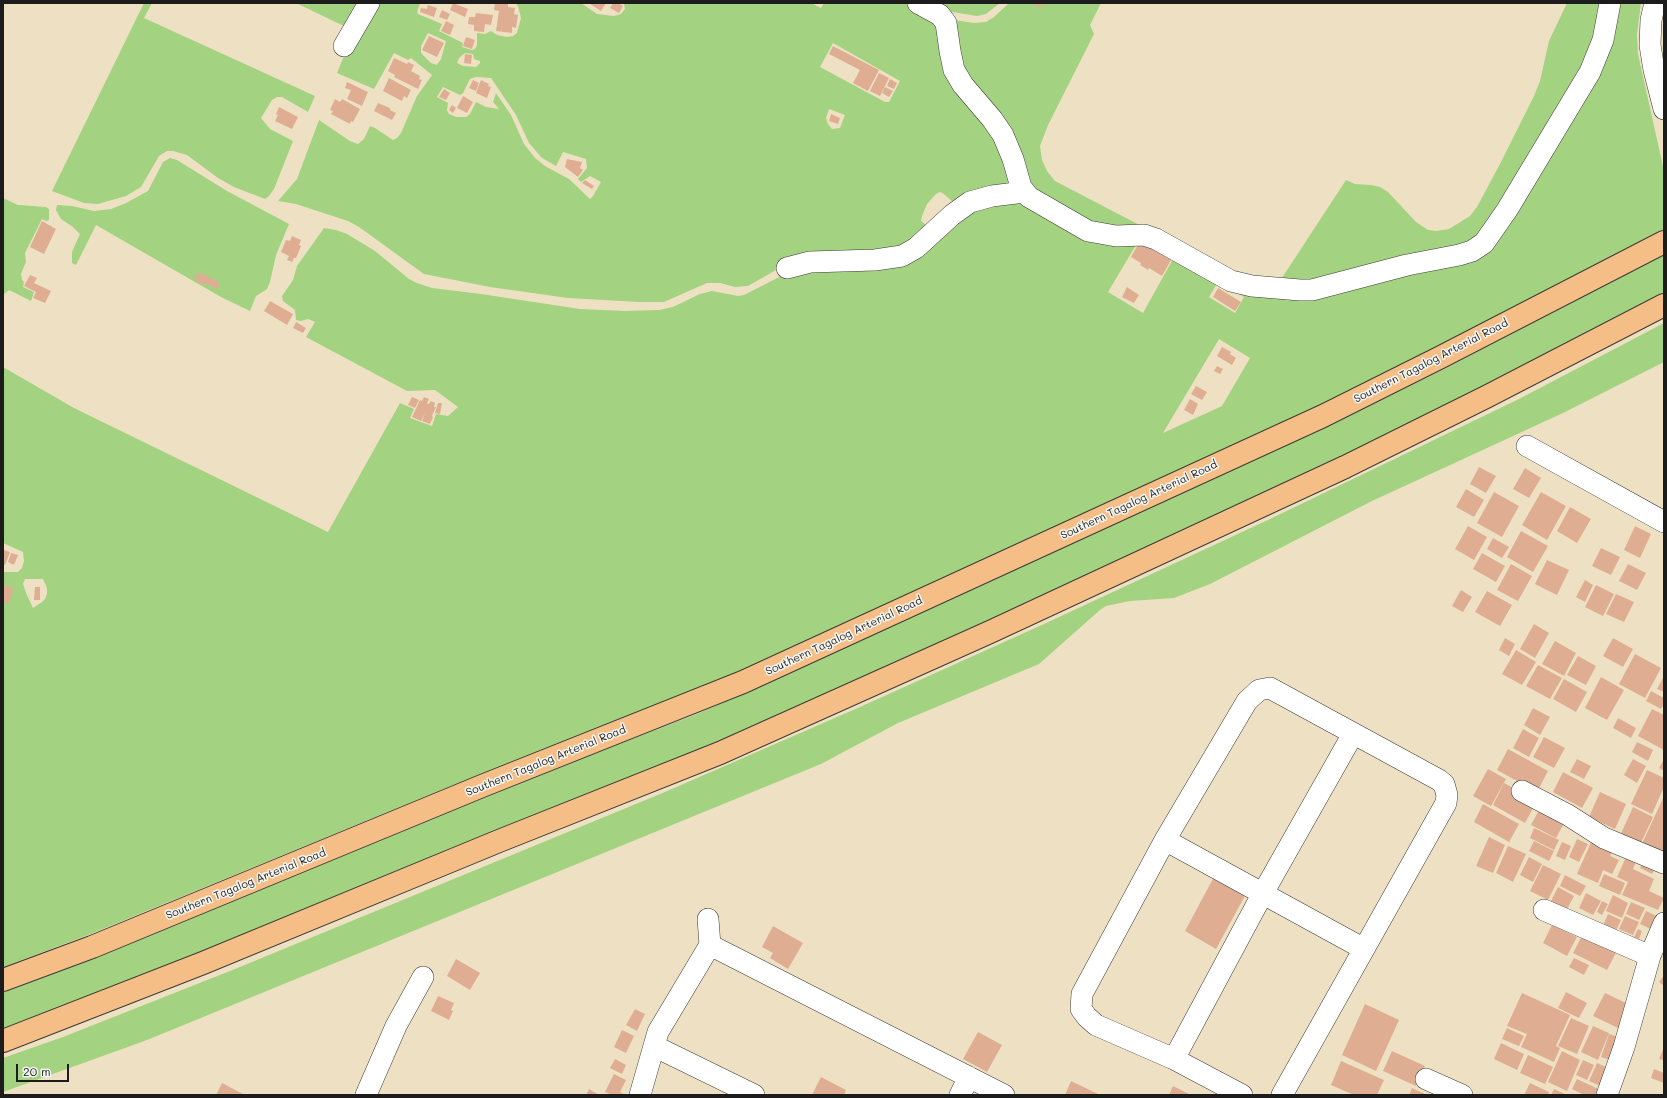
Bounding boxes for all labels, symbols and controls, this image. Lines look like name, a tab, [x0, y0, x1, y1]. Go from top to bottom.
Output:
street label: Southern Tagalog Arterial Road	[1352, 316, 1510, 406]
street label: Southern Tagalog Arterial Road	[1059, 458, 1219, 542]
street label: Southern Tagalog Arterial Road	[764, 594, 924, 678]
street label: Southern Tagalog Arterial Road	[464, 723, 628, 799]
street label: Southern Tagalog Arterial Road	[164, 846, 328, 922]
scale bar	[18, 1056, 71, 1082]
text: 20 m	[23, 1063, 51, 1079]

